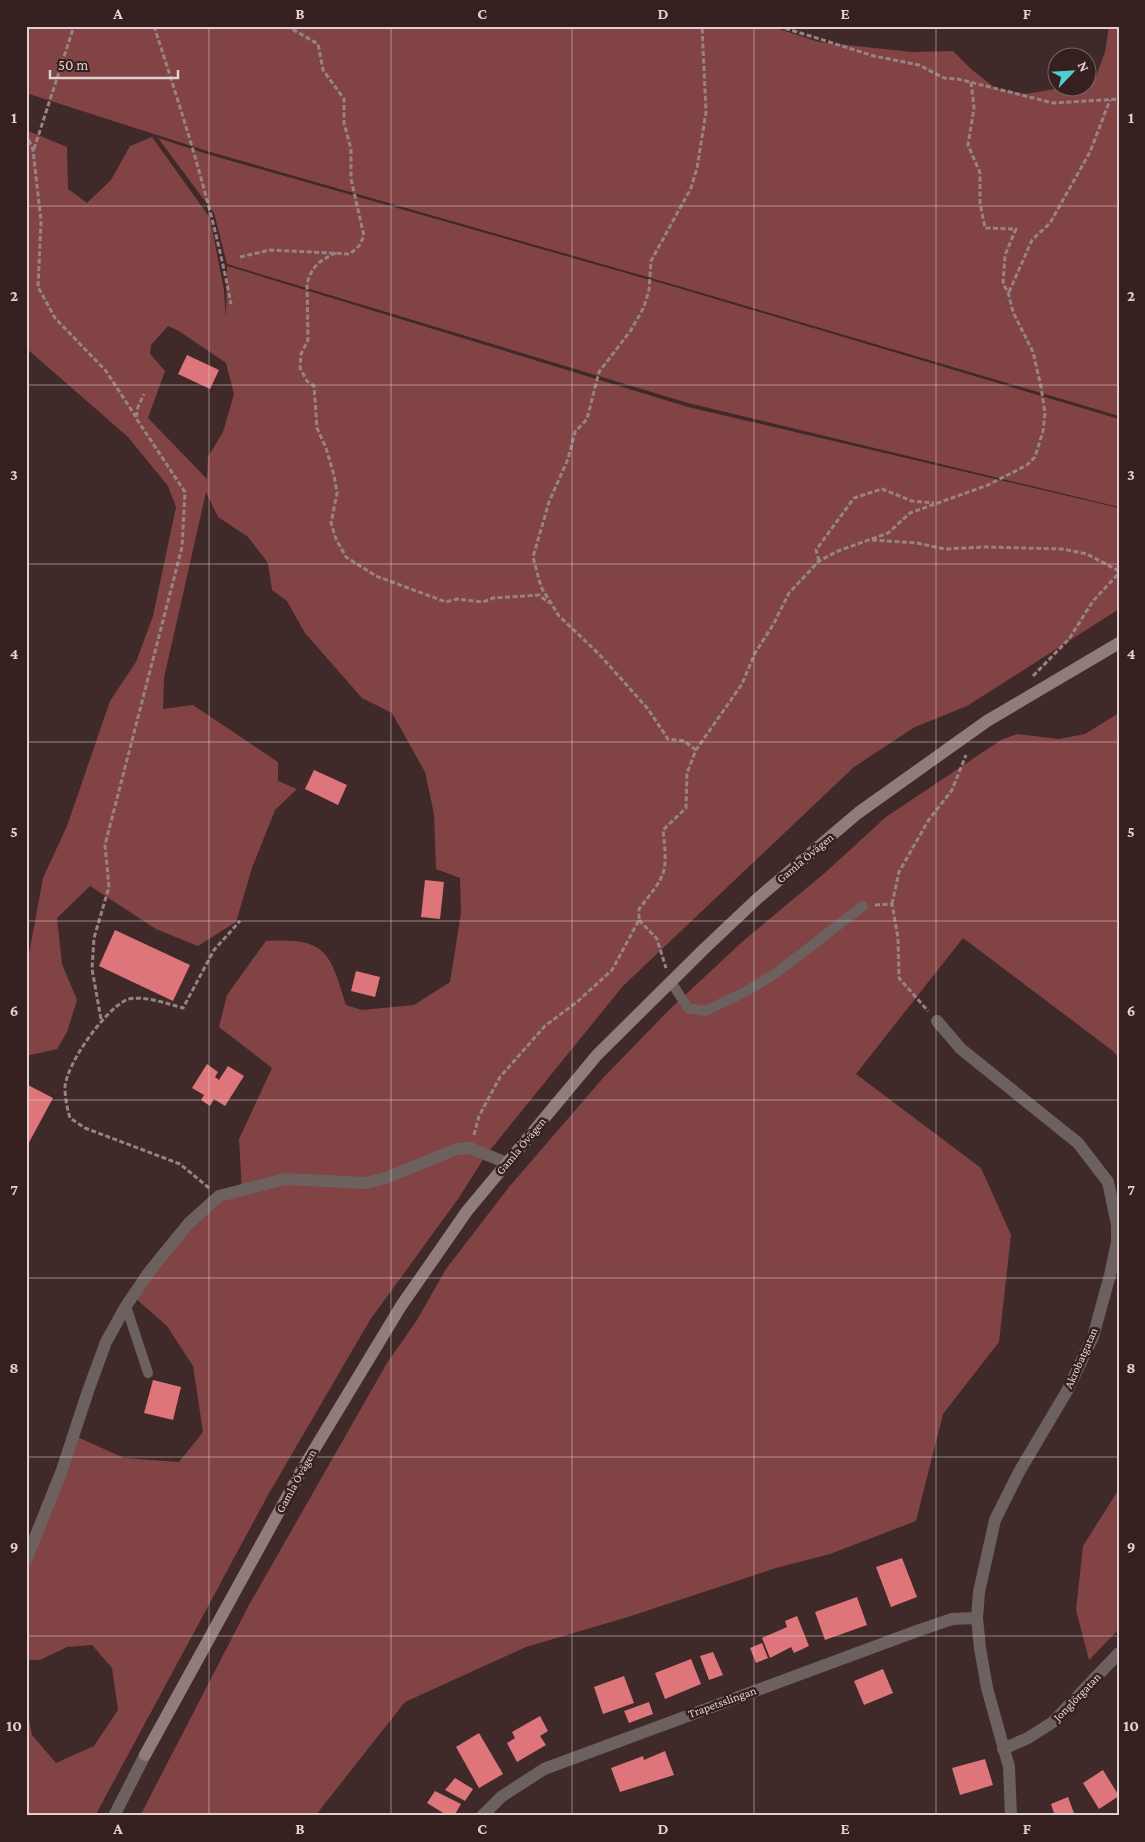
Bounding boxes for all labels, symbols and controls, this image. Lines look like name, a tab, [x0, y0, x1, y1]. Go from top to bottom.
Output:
text: A	[112, 5, 123, 22]
text: B	[295, 5, 305, 22]
text: C	[477, 5, 487, 22]
text: D	[657, 5, 669, 22]
text: E	[840, 5, 850, 22]
text: F	[1023, 5, 1032, 22]
scale bar	[50, 48, 178, 80]
north arrow	[1048, 48, 1098, 98]
text: 50 m	[58, 57, 88, 73]
text: N	[1075, 59, 1093, 75]
text: 1	[11, 109, 17, 126]
text: 1	[1128, 109, 1134, 126]
text: 2	[10, 287, 18, 304]
text: 2	[1127, 287, 1135, 304]
text: 3	[10, 466, 18, 483]
text: 3	[1127, 466, 1135, 483]
text: 4	[10, 645, 19, 662]
text: 4	[1127, 645, 1136, 662]
text: 5	[10, 823, 18, 840]
text: 5	[1127, 823, 1135, 840]
street label: Gamla Övägen	[774, 830, 837, 886]
text: 6	[10, 1002, 18, 1019]
text: 6	[1127, 1002, 1135, 1019]
street label: Gamla Övägen	[493, 1114, 549, 1177]
text: 7	[10, 1181, 18, 1198]
text: 7	[1127, 1181, 1135, 1198]
street label: Akrobatgatan	[1061, 1325, 1101, 1391]
text: 8	[9, 1359, 19, 1376]
text: 8	[1126, 1359, 1136, 1376]
street label: Gamla Övägen	[273, 1446, 319, 1515]
text: 9	[10, 1538, 18, 1555]
text: 9	[1127, 1538, 1135, 1555]
street label: Jonglörgatan	[1050, 1669, 1104, 1725]
street label: Trapetsslingan	[686, 1683, 758, 1721]
text: 10	[6, 1717, 22, 1734]
text: 10	[1123, 1717, 1139, 1734]
text: A	[112, 1820, 123, 1837]
text: B	[295, 1820, 305, 1837]
text: C	[477, 1820, 487, 1837]
text: D	[657, 1820, 669, 1837]
text: E	[840, 1820, 850, 1837]
text: F	[1023, 1820, 1032, 1837]

